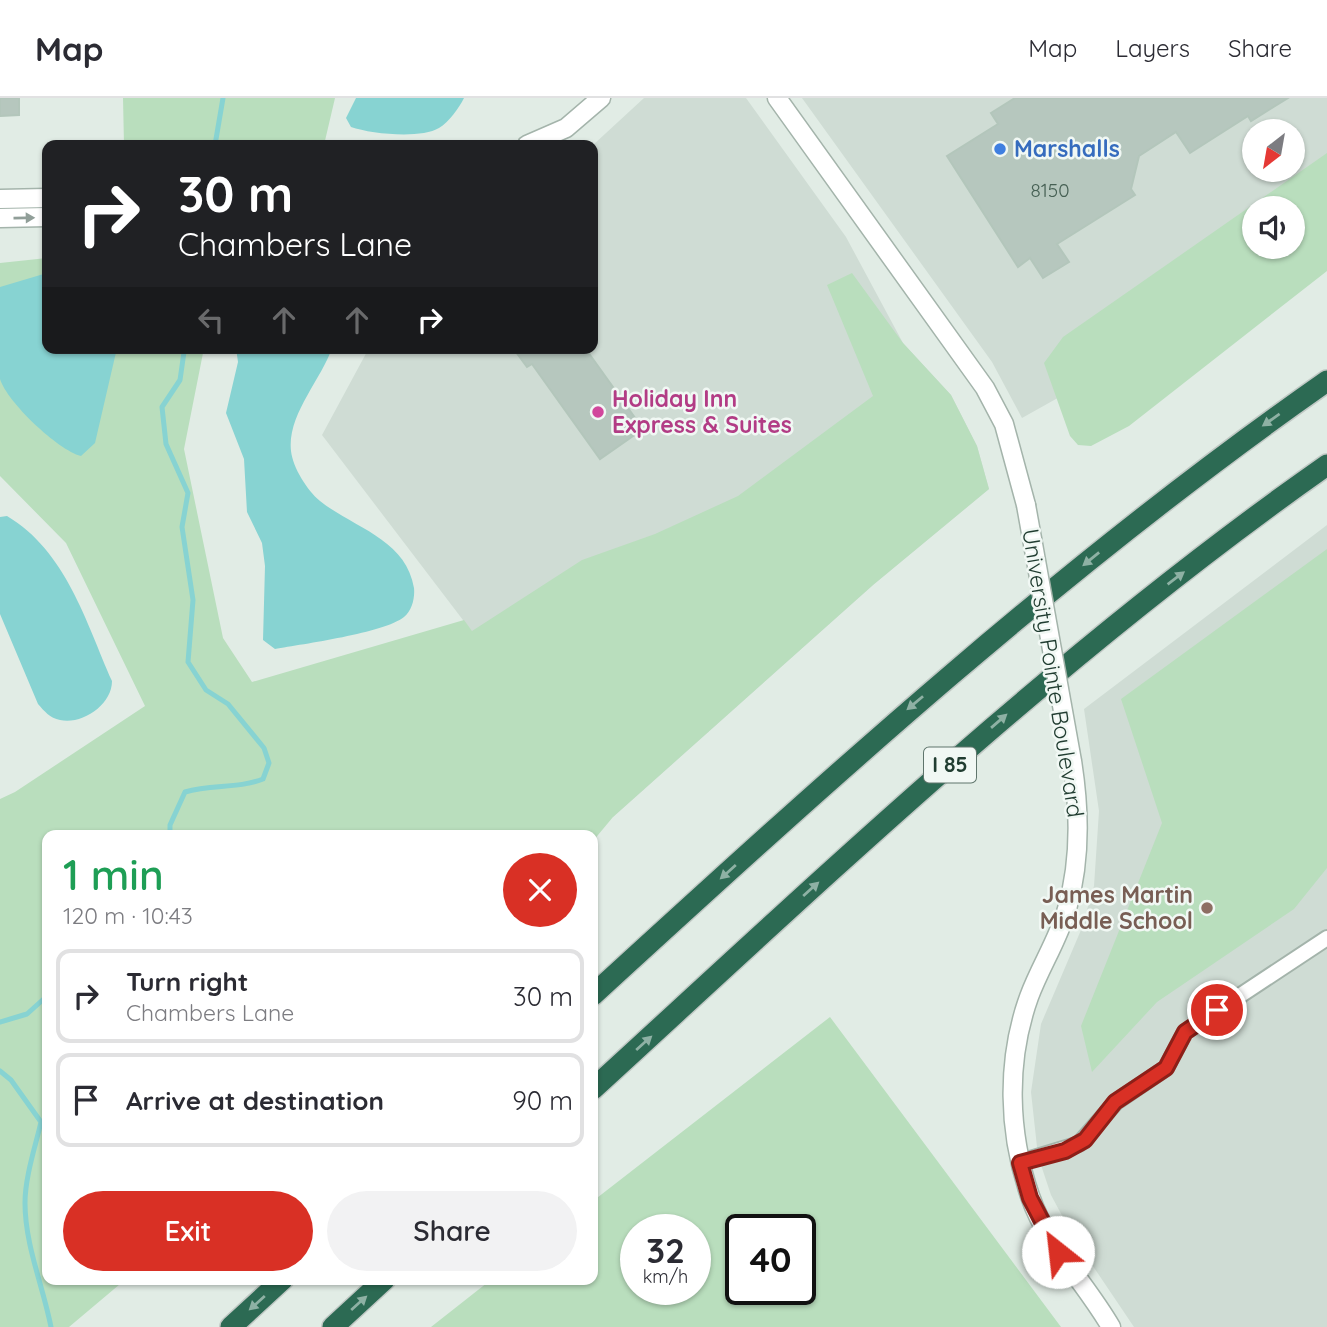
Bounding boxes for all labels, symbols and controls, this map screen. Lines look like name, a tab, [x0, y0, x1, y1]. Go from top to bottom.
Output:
text: Map	[35, 28, 103, 69]
text: Map	[1028, 33, 1077, 63]
text: Layers	[1115, 33, 1190, 63]
text: Share	[1228, 33, 1292, 63]
north arrow	[1242, 119, 1306, 182]
map controls	[1242, 119, 1305, 259]
place label: Marshalls	[1014, 134, 1120, 163]
marker: Marshalls	[992, 141, 1008, 157]
text: 30 m	[178, 163, 293, 224]
icon: right	[63, 168, 154, 259]
house number: 8150	[1031, 178, 1069, 202]
button: sound	[1242, 196, 1305, 259]
one-way arrow	[13, 212, 35, 223]
text: Chambers Lane	[178, 224, 412, 264]
icon: left	[192, 301, 230, 339]
icon: ahead	[265, 301, 303, 339]
icon: ahead	[338, 301, 376, 339]
icon: right	[411, 301, 449, 339]
place label: Holiday Inn Express & Suites	[612, 384, 792, 439]
marker: Holiday Inn Express & Suites	[590, 404, 606, 420]
one-way arrow	[1262, 413, 1280, 427]
street label: University Pointe Boulevard	[1016, 526, 1091, 819]
one-way arrow	[1082, 551, 1100, 565]
one-way arrow	[1166, 570, 1184, 585]
one-way arrow	[906, 695, 924, 711]
one-way arrow	[991, 714, 1008, 729]
road number: I 85	[924, 748, 976, 782]
text: 1 min	[63, 848, 164, 901]
button: close	[503, 853, 577, 927]
one-way arrow	[720, 863, 737, 879]
place label: James Martin Middle School	[1040, 880, 1193, 935]
one-way arrow	[802, 882, 819, 898]
marker: James Martin Middle School	[1199, 900, 1215, 916]
text: 120 m · 10:43	[63, 901, 193, 930]
text: Turn right	[126, 965, 248, 998]
icon: right	[67, 977, 105, 1015]
text: 30 m	[513, 980, 573, 1013]
pin	[1187, 980, 1247, 1040]
icon: arrive	[1198, 991, 1236, 1029]
text: Chambers Lane	[126, 998, 294, 1027]
one-way arrow	[635, 1035, 653, 1051]
icon: arrive	[67, 1081, 105, 1119]
text: Arrive at destination	[126, 1084, 384, 1117]
text: 90 m	[512, 1084, 573, 1117]
button: Exit	[63, 1191, 313, 1271]
button: Share	[327, 1191, 577, 1271]
speed limit sign: 40	[725, 1214, 816, 1305]
position arrow	[1021, 1215, 1095, 1289]
text: 32	[646, 1228, 685, 1272]
text: km/h	[643, 1265, 688, 1288]
one-way arrow	[248, 1295, 266, 1311]
one-way arrow	[350, 1295, 368, 1311]

